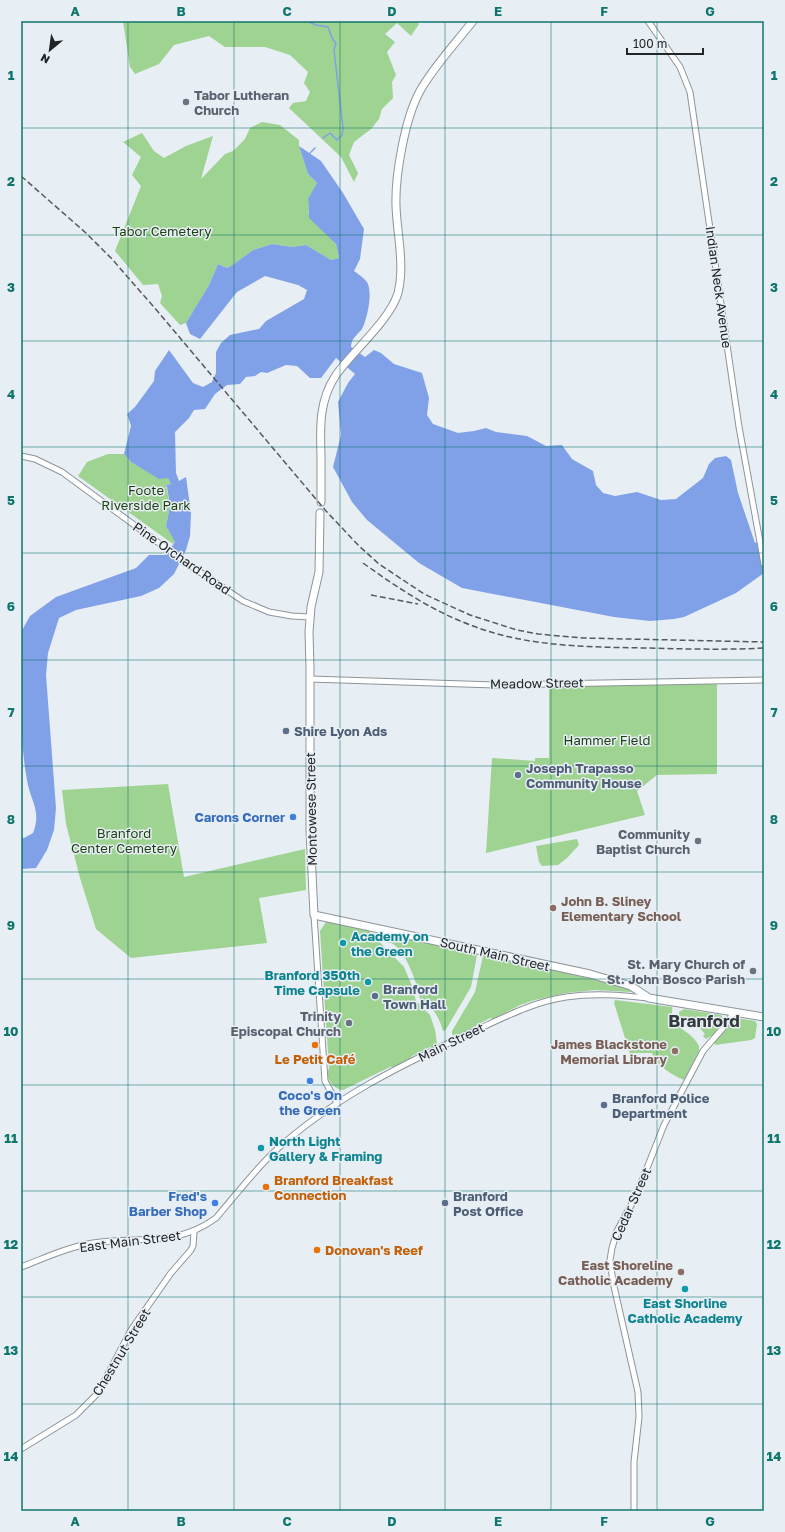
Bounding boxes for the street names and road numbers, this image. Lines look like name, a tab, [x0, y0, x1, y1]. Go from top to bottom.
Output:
street label: Indian Neck Avenue	[703, 225, 735, 349]
street label: Pine Orchard Road	[130, 518, 234, 598]
street label: Meadow Street	[490, 674, 584, 692]
street label: Montowese Street	[302, 752, 320, 866]
street label: South Main Street	[439, 934, 551, 974]
street label: Main Street	[415, 1019, 487, 1065]
street label: Cedar Street	[608, 1165, 654, 1243]
street label: East Main Street	[78, 1227, 182, 1255]
street label: Chestnut Street	[89, 1305, 153, 1399]

